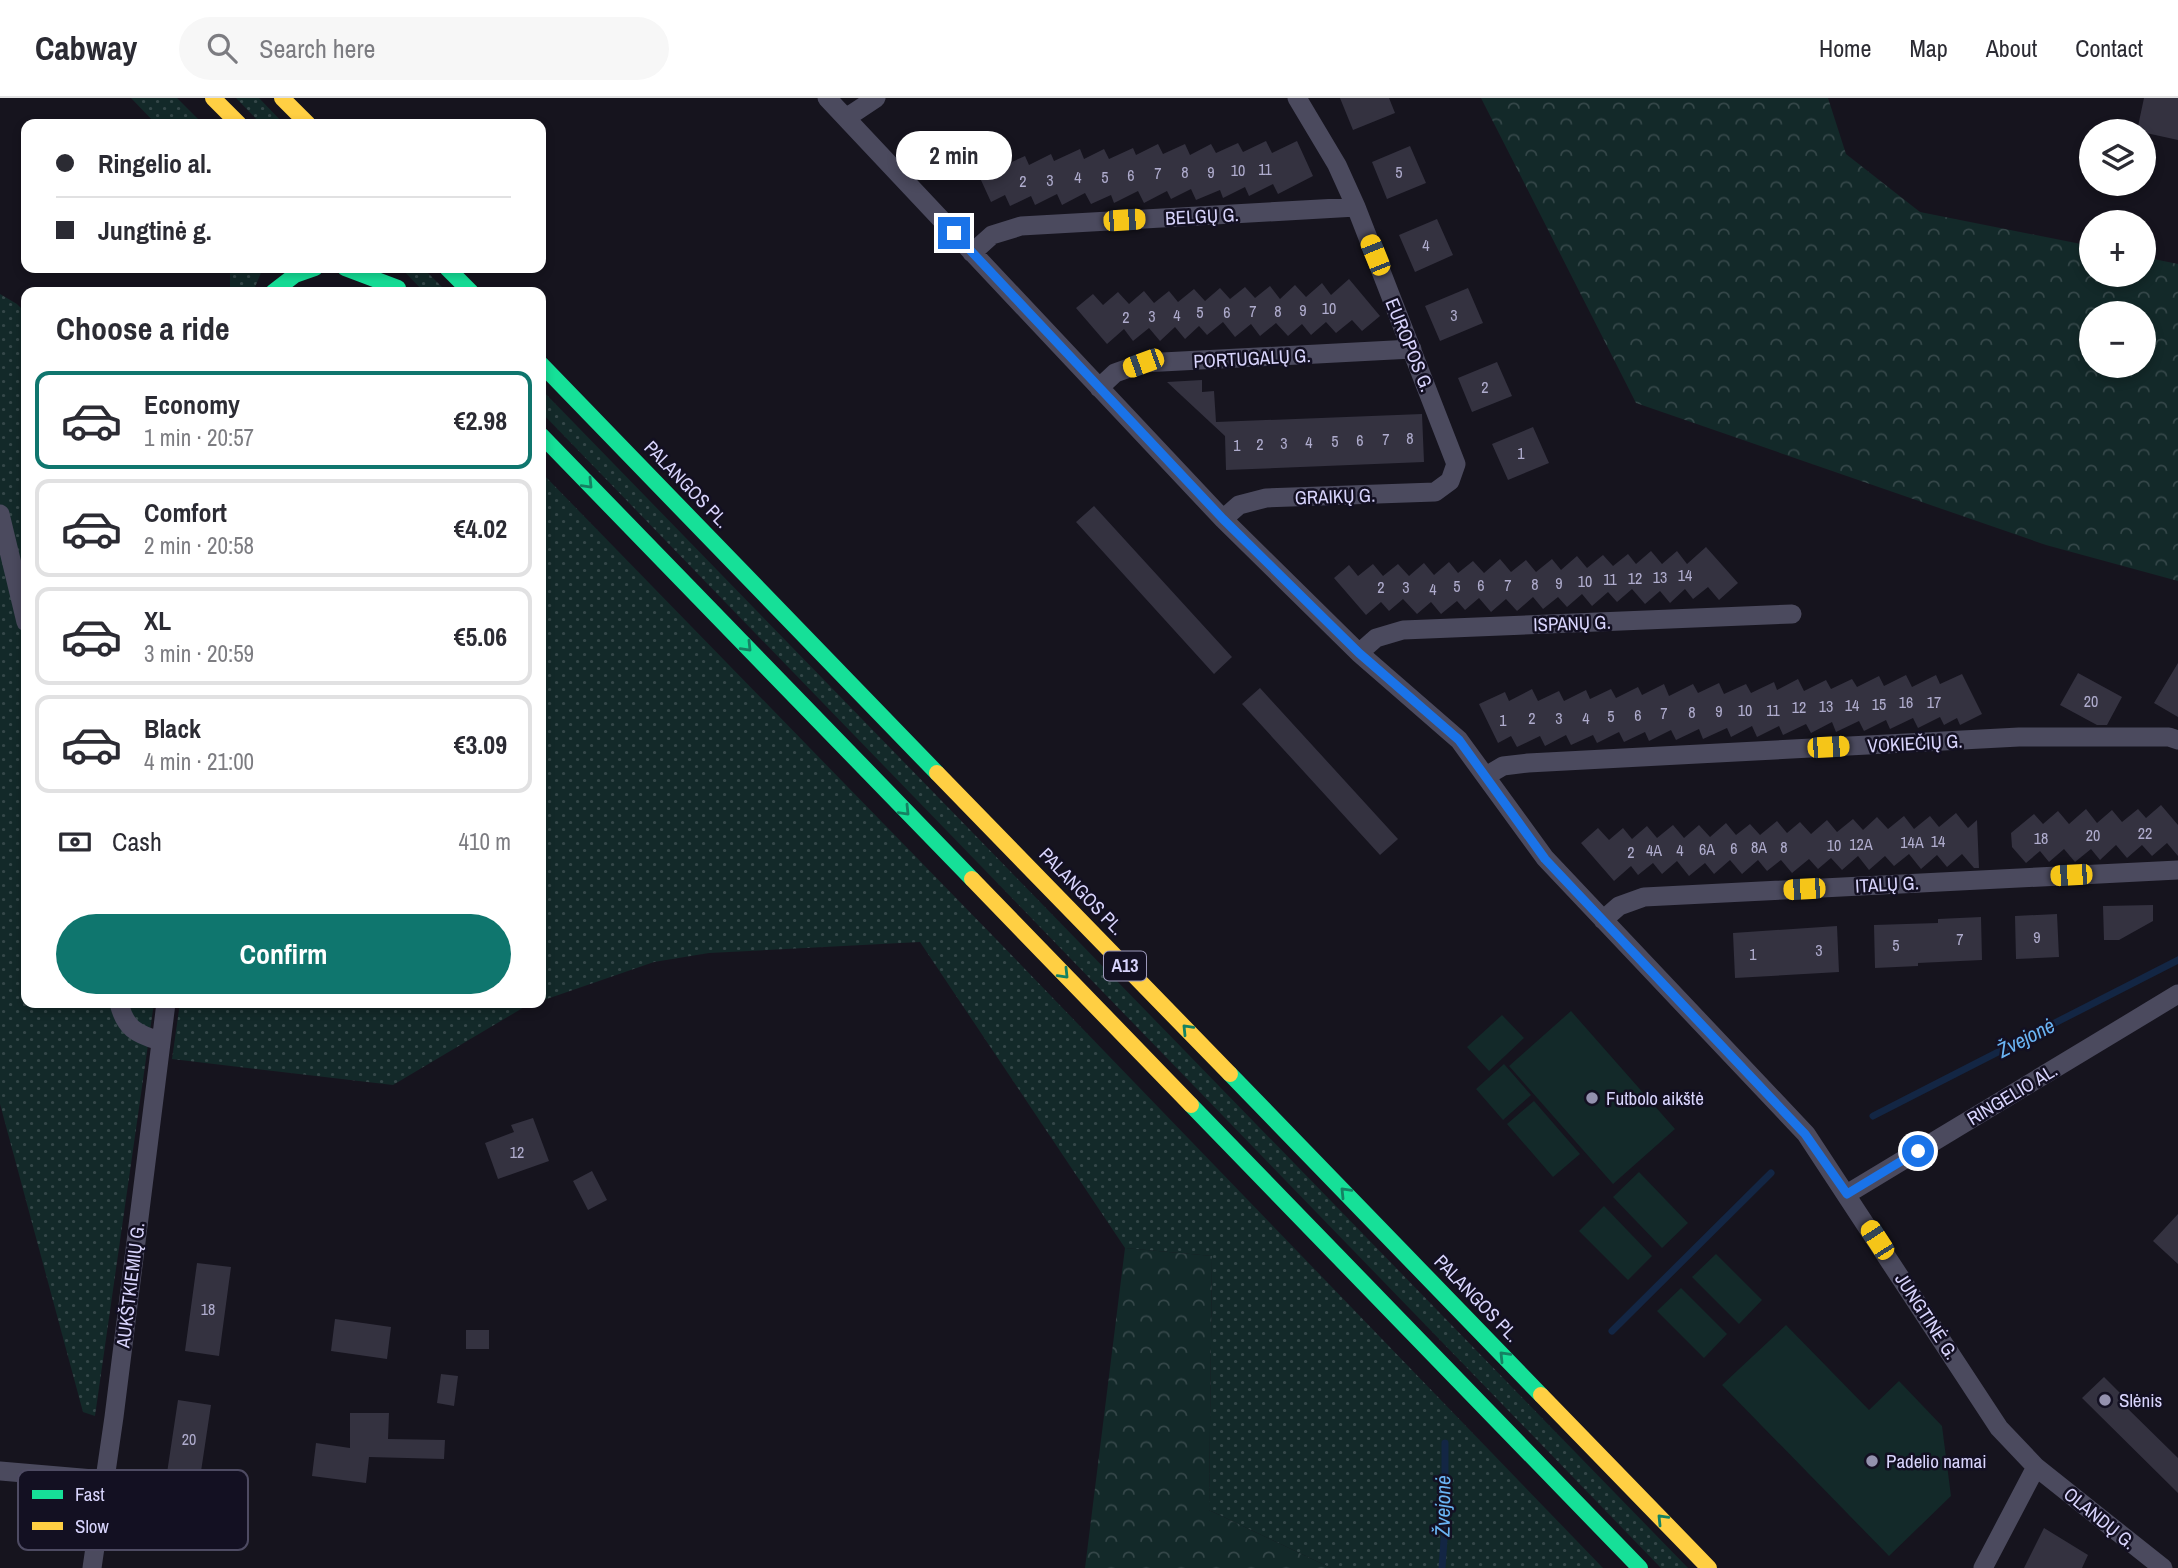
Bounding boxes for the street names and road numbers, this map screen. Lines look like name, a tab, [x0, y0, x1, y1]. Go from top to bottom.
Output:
street label: BELGŲ G.	[1165, 201, 1239, 231]
street label: EUROPOS G.	[1379, 294, 1441, 396]
street label: PORTUGALŲ G.	[1193, 342, 1311, 374]
street label: PALANGOS PL.	[639, 435, 735, 533]
street label: GRAIKŲ G.	[1294, 482, 1376, 510]
street label: ISPANŲ G.	[1533, 609, 1611, 637]
street label: VOKIEČIŲ G.	[1867, 728, 1963, 758]
street label: PALANGOS PL.	[1034, 842, 1130, 940]
street label: ITALŲ G.	[1854, 869, 1920, 899]
road number: A13	[1104, 952, 1146, 980]
street label: RINGELIO AL.	[1962, 1057, 2062, 1131]
street label: AUKŠTKIEMIŲ G.	[109, 1221, 151, 1350]
street label: PALANGOS PL.	[1429, 1249, 1525, 1347]
street label: JUNGTINĖ G.	[1889, 1268, 1965, 1364]
street label: OLANDŲ G.	[2059, 1481, 2141, 1555]

